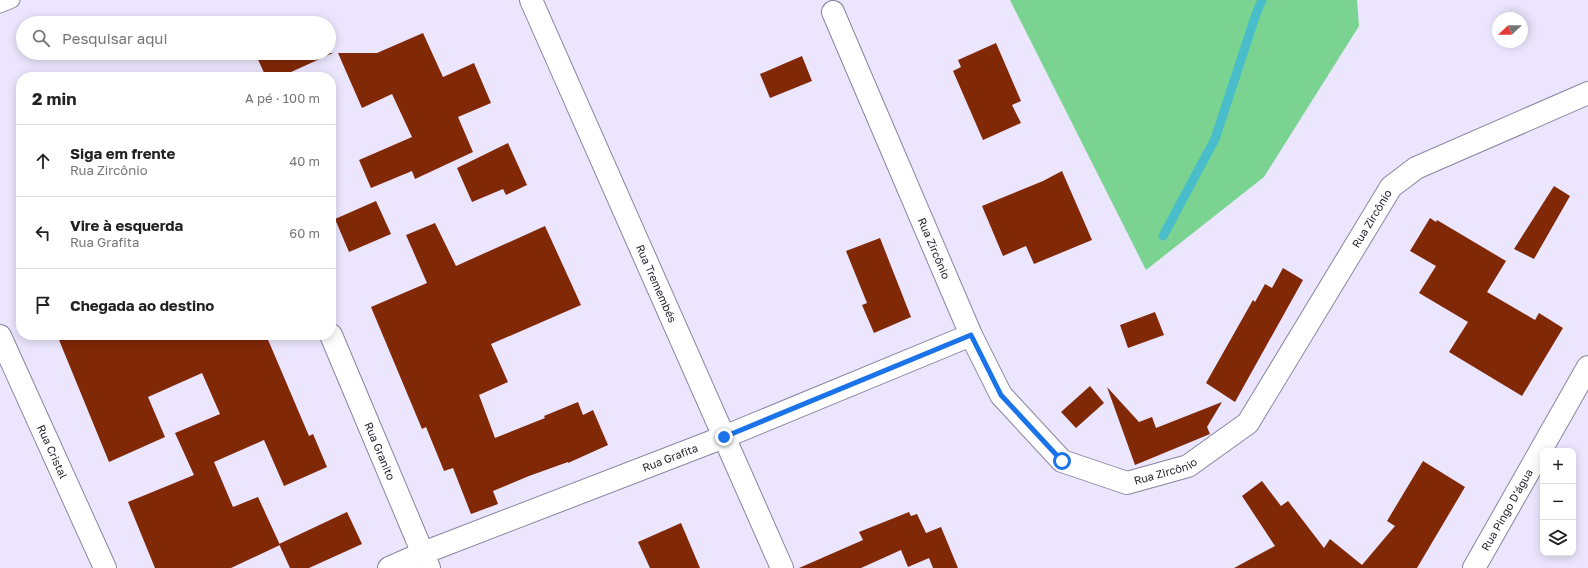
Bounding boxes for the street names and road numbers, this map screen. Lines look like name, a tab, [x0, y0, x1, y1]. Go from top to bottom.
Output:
street label: Rua Zircônio	[1349, 187, 1394, 250]
street label: Rua Zircônio	[916, 215, 953, 281]
street label: Rua Tremembés	[634, 242, 680, 325]
street label: Rua Granito	[362, 420, 398, 482]
street label: Rua Cristal	[35, 423, 71, 481]
street label: Rua Grafita	[640, 441, 700, 474]
street label: Rua Zircônio	[1132, 454, 1200, 487]
street label: Rua Pingo D'água	[1478, 466, 1535, 553]

